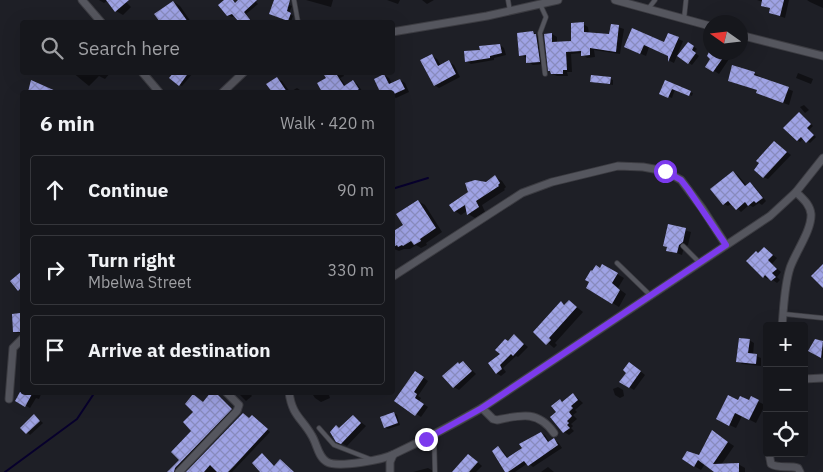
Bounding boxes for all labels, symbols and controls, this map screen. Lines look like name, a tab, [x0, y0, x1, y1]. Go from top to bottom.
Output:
north arrow	[703, 15, 748, 60]
search box	[20, 20, 395, 75]
icon: search	[38, 34, 66, 62]
text: Search here	[78, 36, 180, 60]
text: 6 min	[40, 109, 95, 137]
text: Walk · 420 m	[280, 113, 375, 133]
route start	[654, 160, 677, 183]
icon: ahead	[41, 176, 69, 204]
text: Continue	[88, 178, 168, 202]
text: 90 m	[337, 180, 374, 200]
text: Turn right	[88, 248, 175, 272]
icon: right	[41, 256, 69, 284]
text: 330 m	[327, 260, 374, 280]
text: Mbelwa Street	[88, 272, 192, 292]
map controls	[763, 322, 808, 457]
button: +	[763, 322, 808, 367]
icon: arrive	[41, 336, 69, 364]
text: Arrive at destination	[88, 338, 271, 362]
button: −	[763, 367, 808, 412]
button: locate	[763, 412, 808, 457]
route end	[415, 428, 438, 451]

